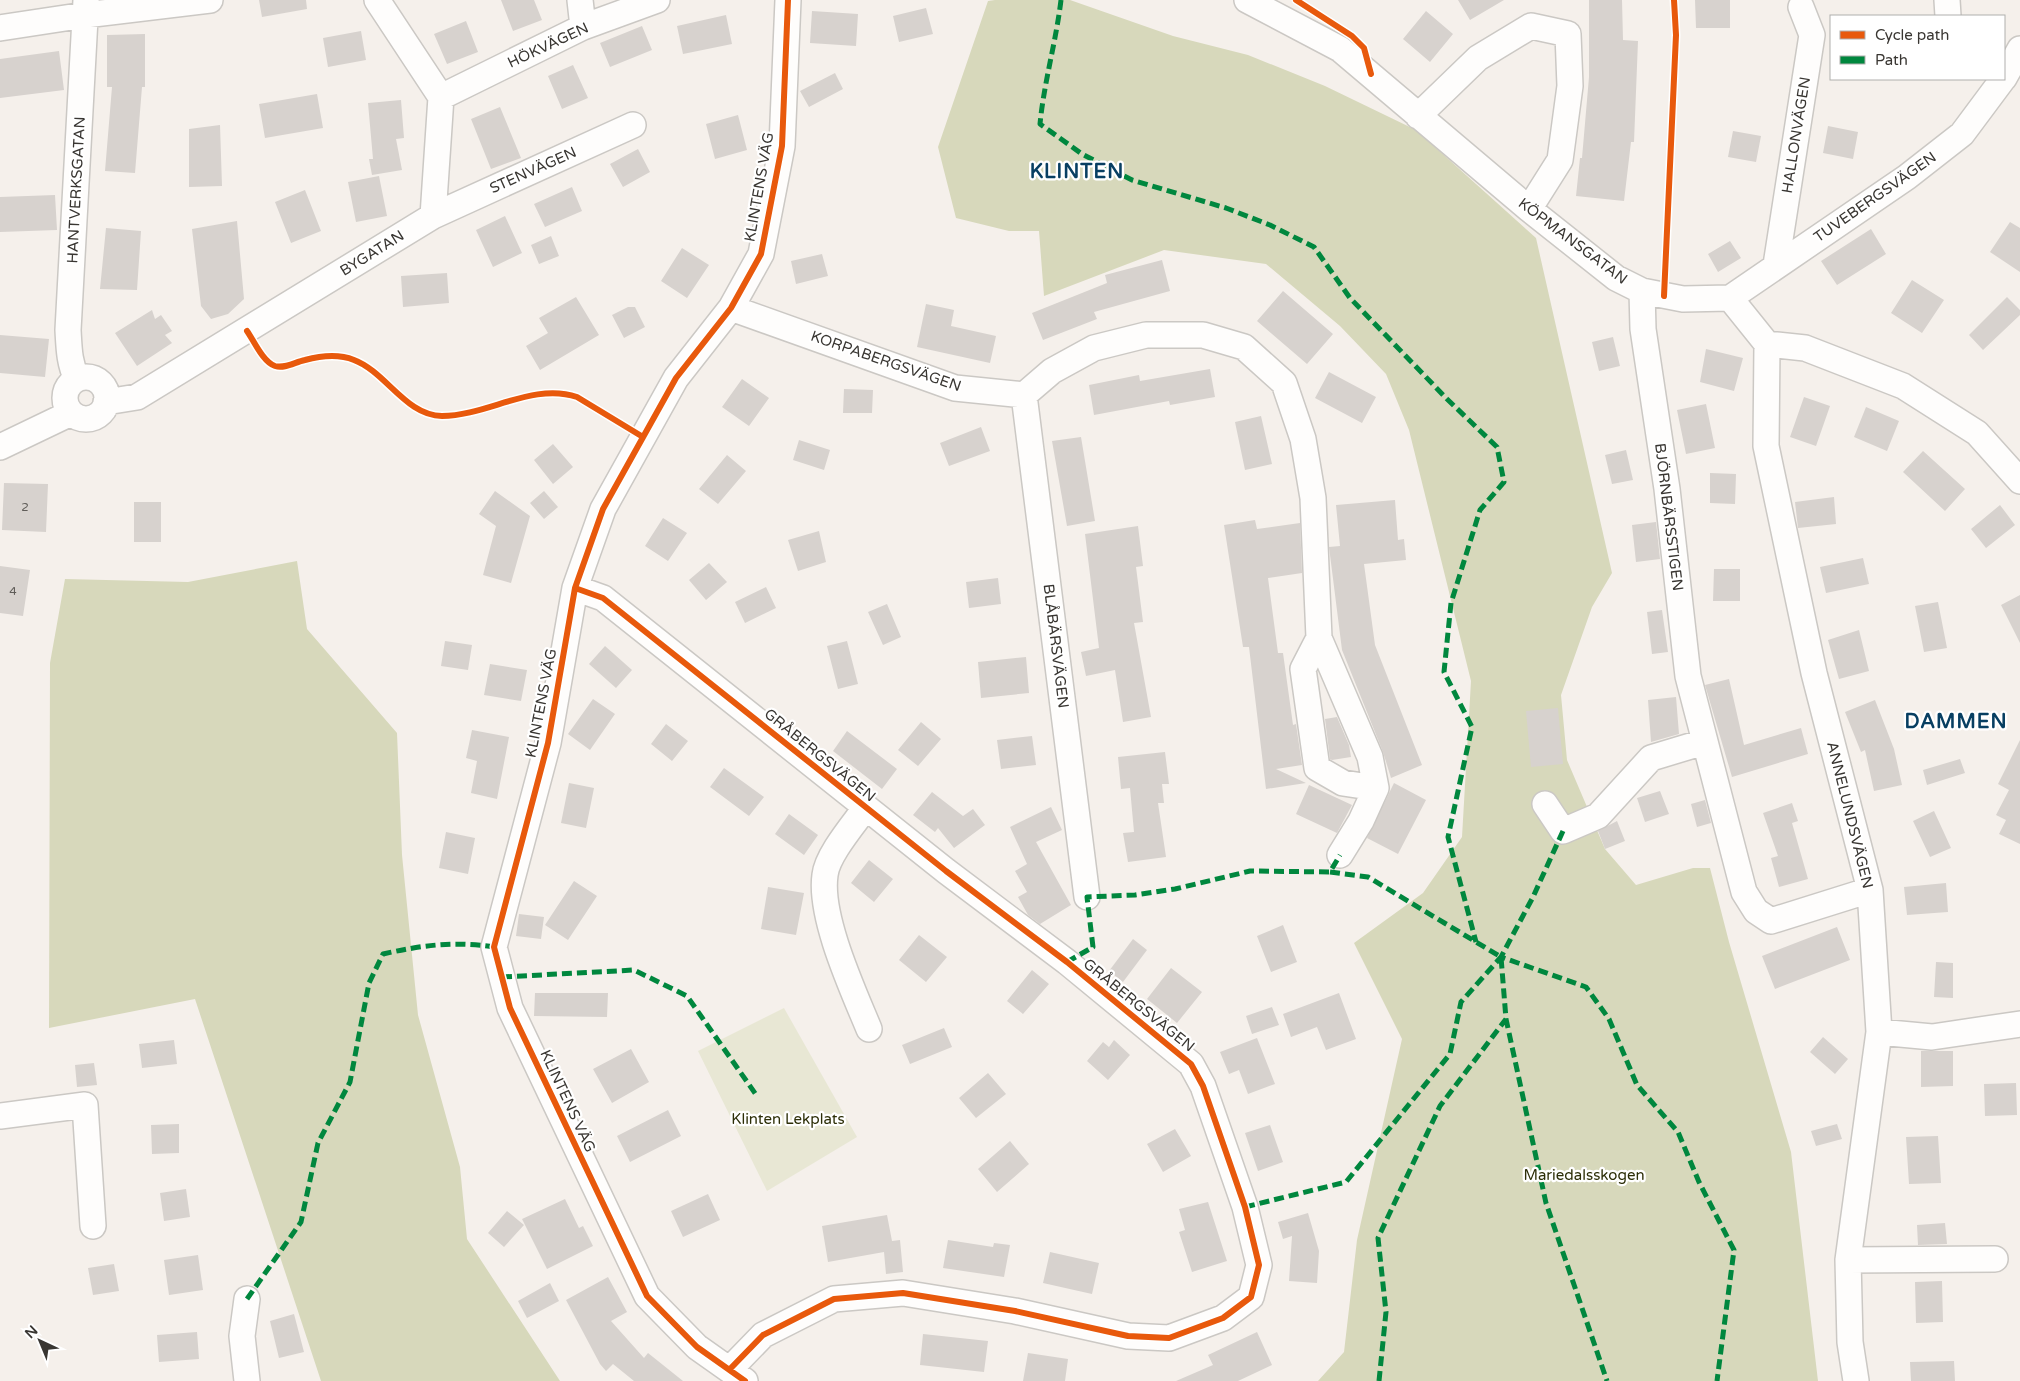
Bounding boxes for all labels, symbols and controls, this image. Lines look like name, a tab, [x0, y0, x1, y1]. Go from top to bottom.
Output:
legend	[1830, 15, 2005, 80]
street label: HÖKVÄGEN	[505, 18, 591, 72]
text: Cycle path	[1875, 26, 1949, 44]
text: Path	[1875, 51, 1908, 69]
street label: HALLONVÄGEN	[1778, 75, 1814, 195]
street label: HANTVERKSGATAN	[63, 116, 89, 264]
street label: KLINTENS VÄG	[740, 131, 778, 243]
street label: STENVÄGEN	[487, 143, 579, 197]
street label: TUVEBERGSVÄGEN	[1810, 148, 1940, 246]
district label: KLINTEN	[1030, 160, 1124, 184]
street label: KÖPMANSGATAN	[1515, 194, 1631, 288]
street label: BYGATAN	[337, 226, 407, 280]
street label: KORPABERGSVÄGEN	[808, 327, 964, 395]
street label: BJÖRNBÄRSSTIGEN	[1651, 442, 1687, 592]
house number: 2	[21, 500, 29, 514]
street label: BLÅBÄRSVÄGEN	[1039, 583, 1073, 709]
house number: 4	[9, 584, 17, 598]
street label: KLINTENS VÄG	[522, 647, 560, 759]
street label: GRÅBERGSVÄGEN	[761, 705, 879, 805]
district label: DAMMEN	[1904, 710, 2008, 734]
street label: ANNELUNDSVÄGEN	[1823, 740, 1877, 890]
street label: GRÅBERGSVÄGEN	[1080, 955, 1198, 1055]
street label: KLINTENS VÄG	[536, 1047, 600, 1155]
park label: Klinten Lekplats	[731, 1110, 845, 1128]
park label: Mariedalsskogen	[1523, 1166, 1645, 1184]
north arrow	[15, 1316, 65, 1366]
text: N	[21, 1322, 41, 1342]

